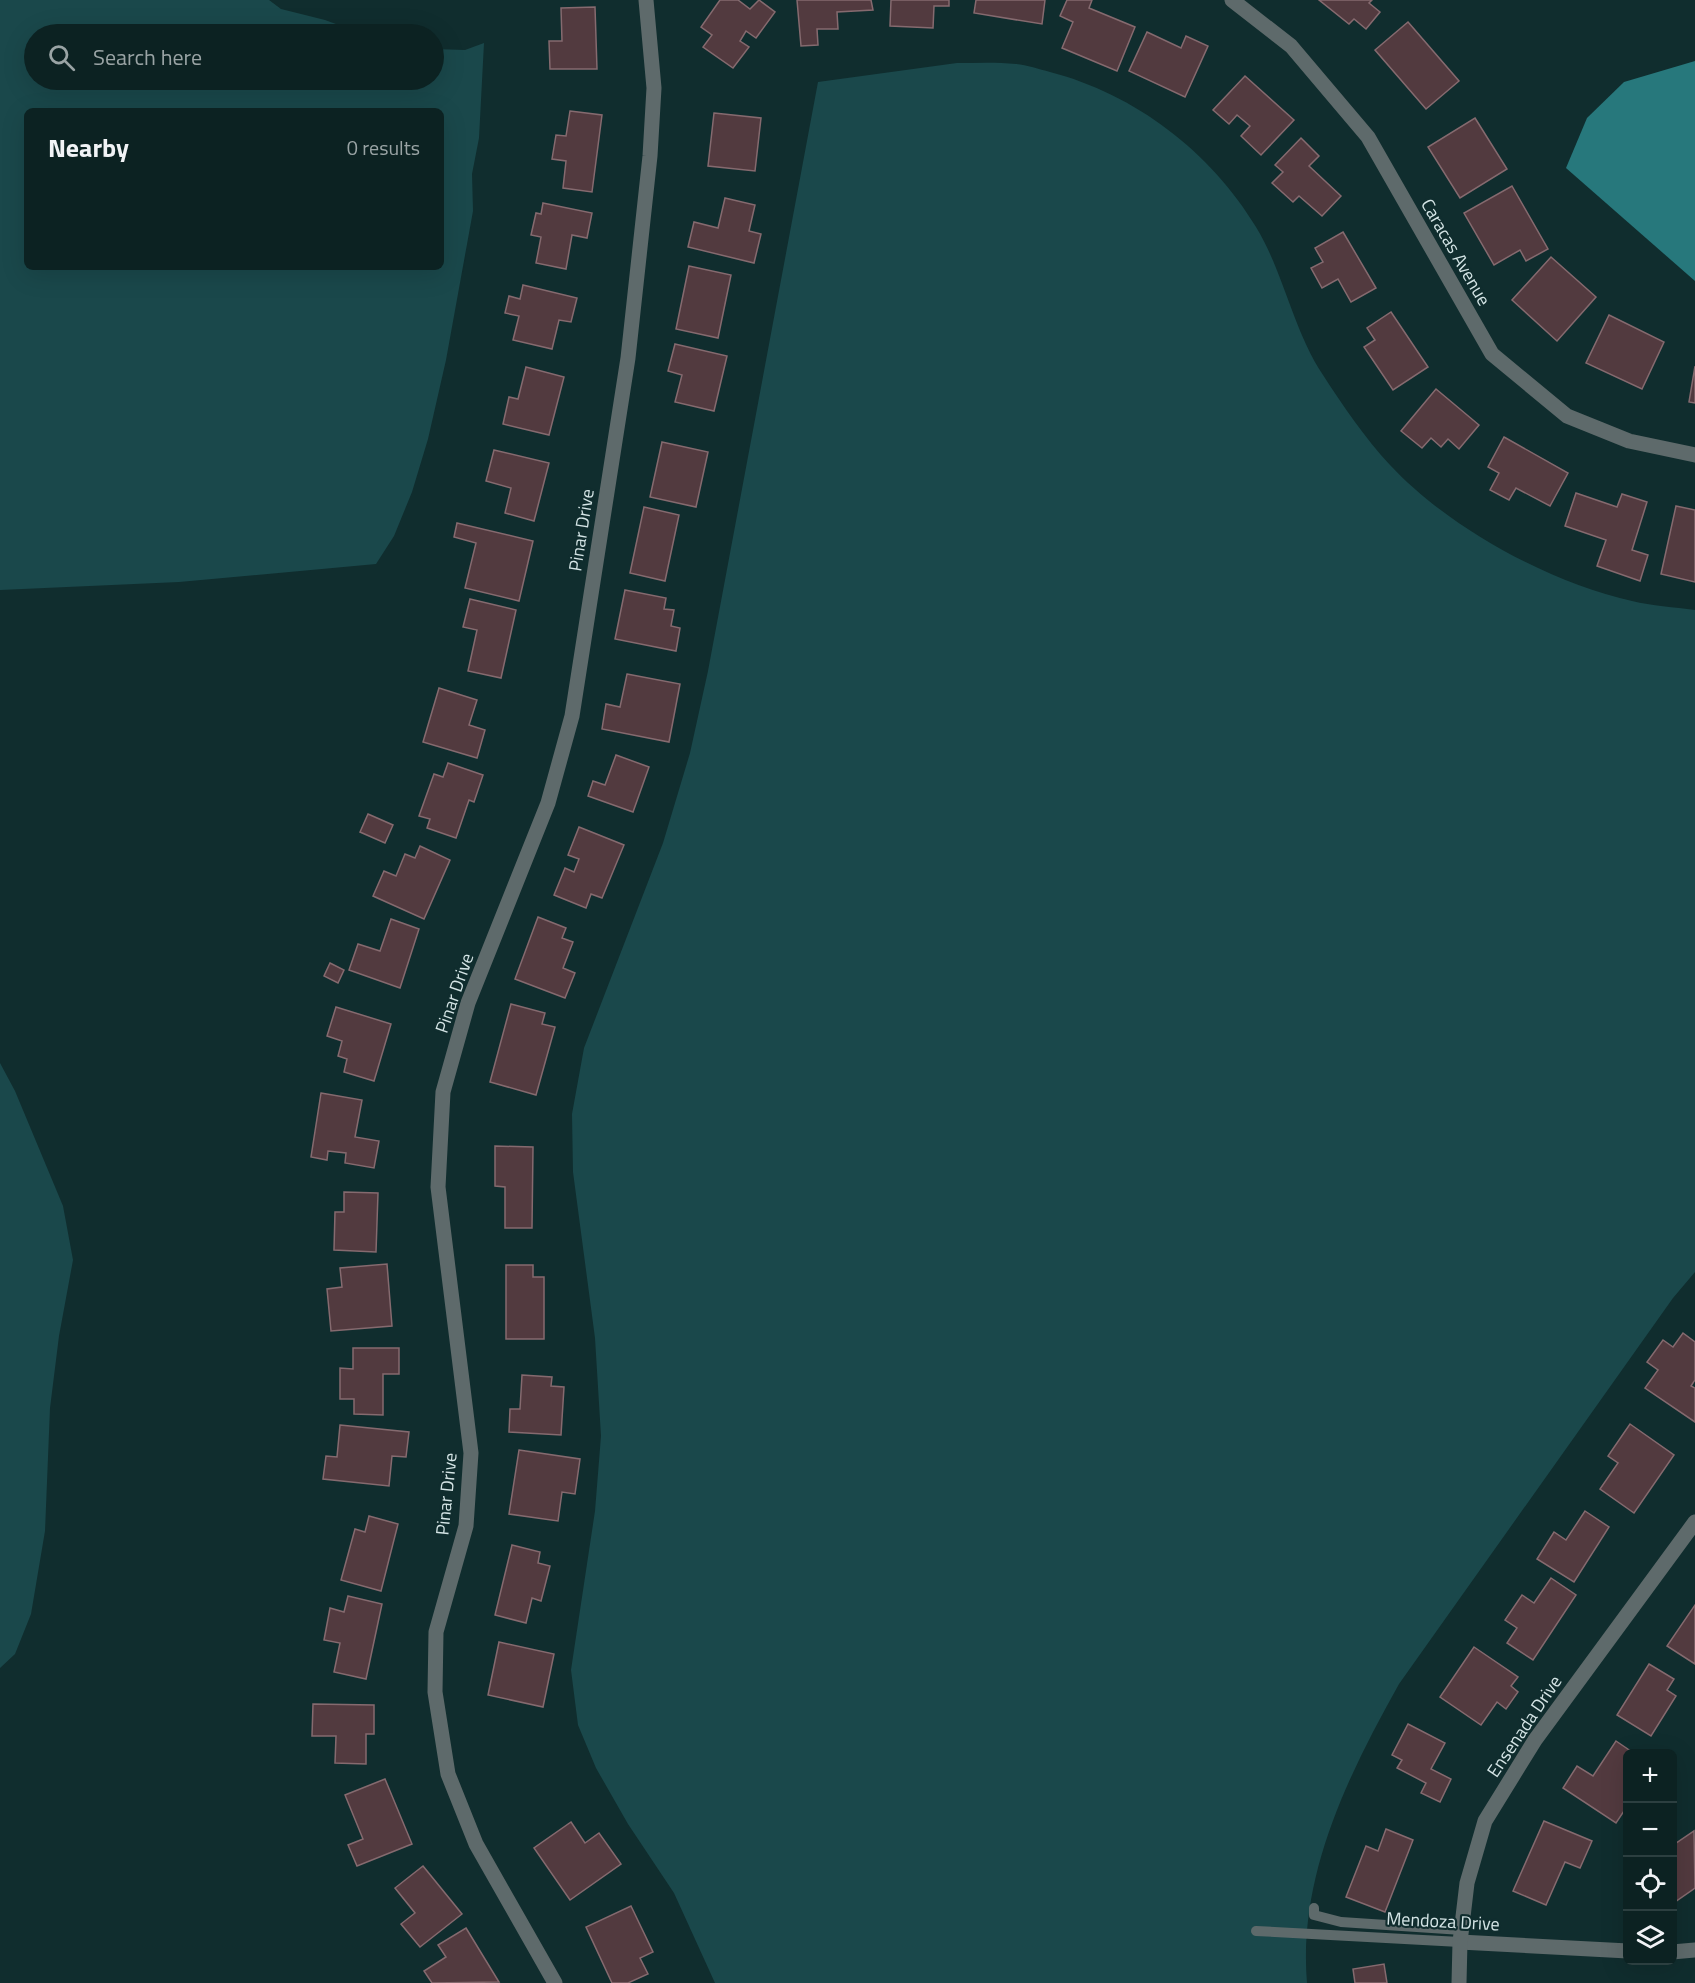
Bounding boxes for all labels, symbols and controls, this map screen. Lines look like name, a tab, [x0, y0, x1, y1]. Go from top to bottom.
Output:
search box	[24, 24, 444, 90]
text: Search here	[93, 40, 202, 74]
icon: search	[45, 41, 78, 74]
text: Nearby	[48, 128, 129, 167]
text: 0 results	[347, 132, 420, 163]
street label: Caracas Avenue	[1414, 193, 1498, 311]
street label: Pinar Drive	[561, 487, 601, 573]
street label: Pinar Drive	[428, 949, 480, 1037]
street label: Pinar Drive	[428, 1451, 464, 1537]
street label: Ensenada Drive	[1480, 1670, 1568, 1782]
map controls	[1623, 1749, 1677, 1965]
button: +	[1623, 1749, 1677, 1803]
button: −	[1623, 1803, 1677, 1857]
button: locate	[1623, 1857, 1677, 1911]
street label: Mendoza Drive	[1386, 1905, 1500, 1937]
button: layers	[1623, 1911, 1677, 1965]

